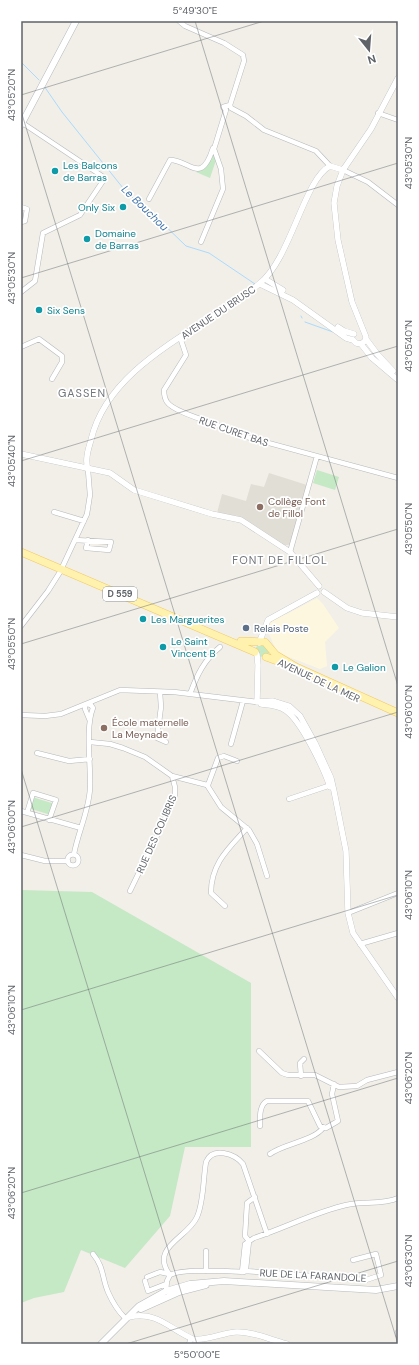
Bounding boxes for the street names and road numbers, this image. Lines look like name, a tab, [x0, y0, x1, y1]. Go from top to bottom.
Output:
street label: AVENUE DU BRUSC	[178, 283, 258, 342]
street label: RUE CURET BAS	[197, 413, 271, 450]
road number: D 559	[103, 587, 137, 601]
street label: AVENUE DE LA MER	[275, 656, 362, 705]
street label: RUE DES COLIBRIS	[133, 793, 180, 875]
street label: RUE DE LA FARANDOLE	[259, 1266, 367, 1285]

